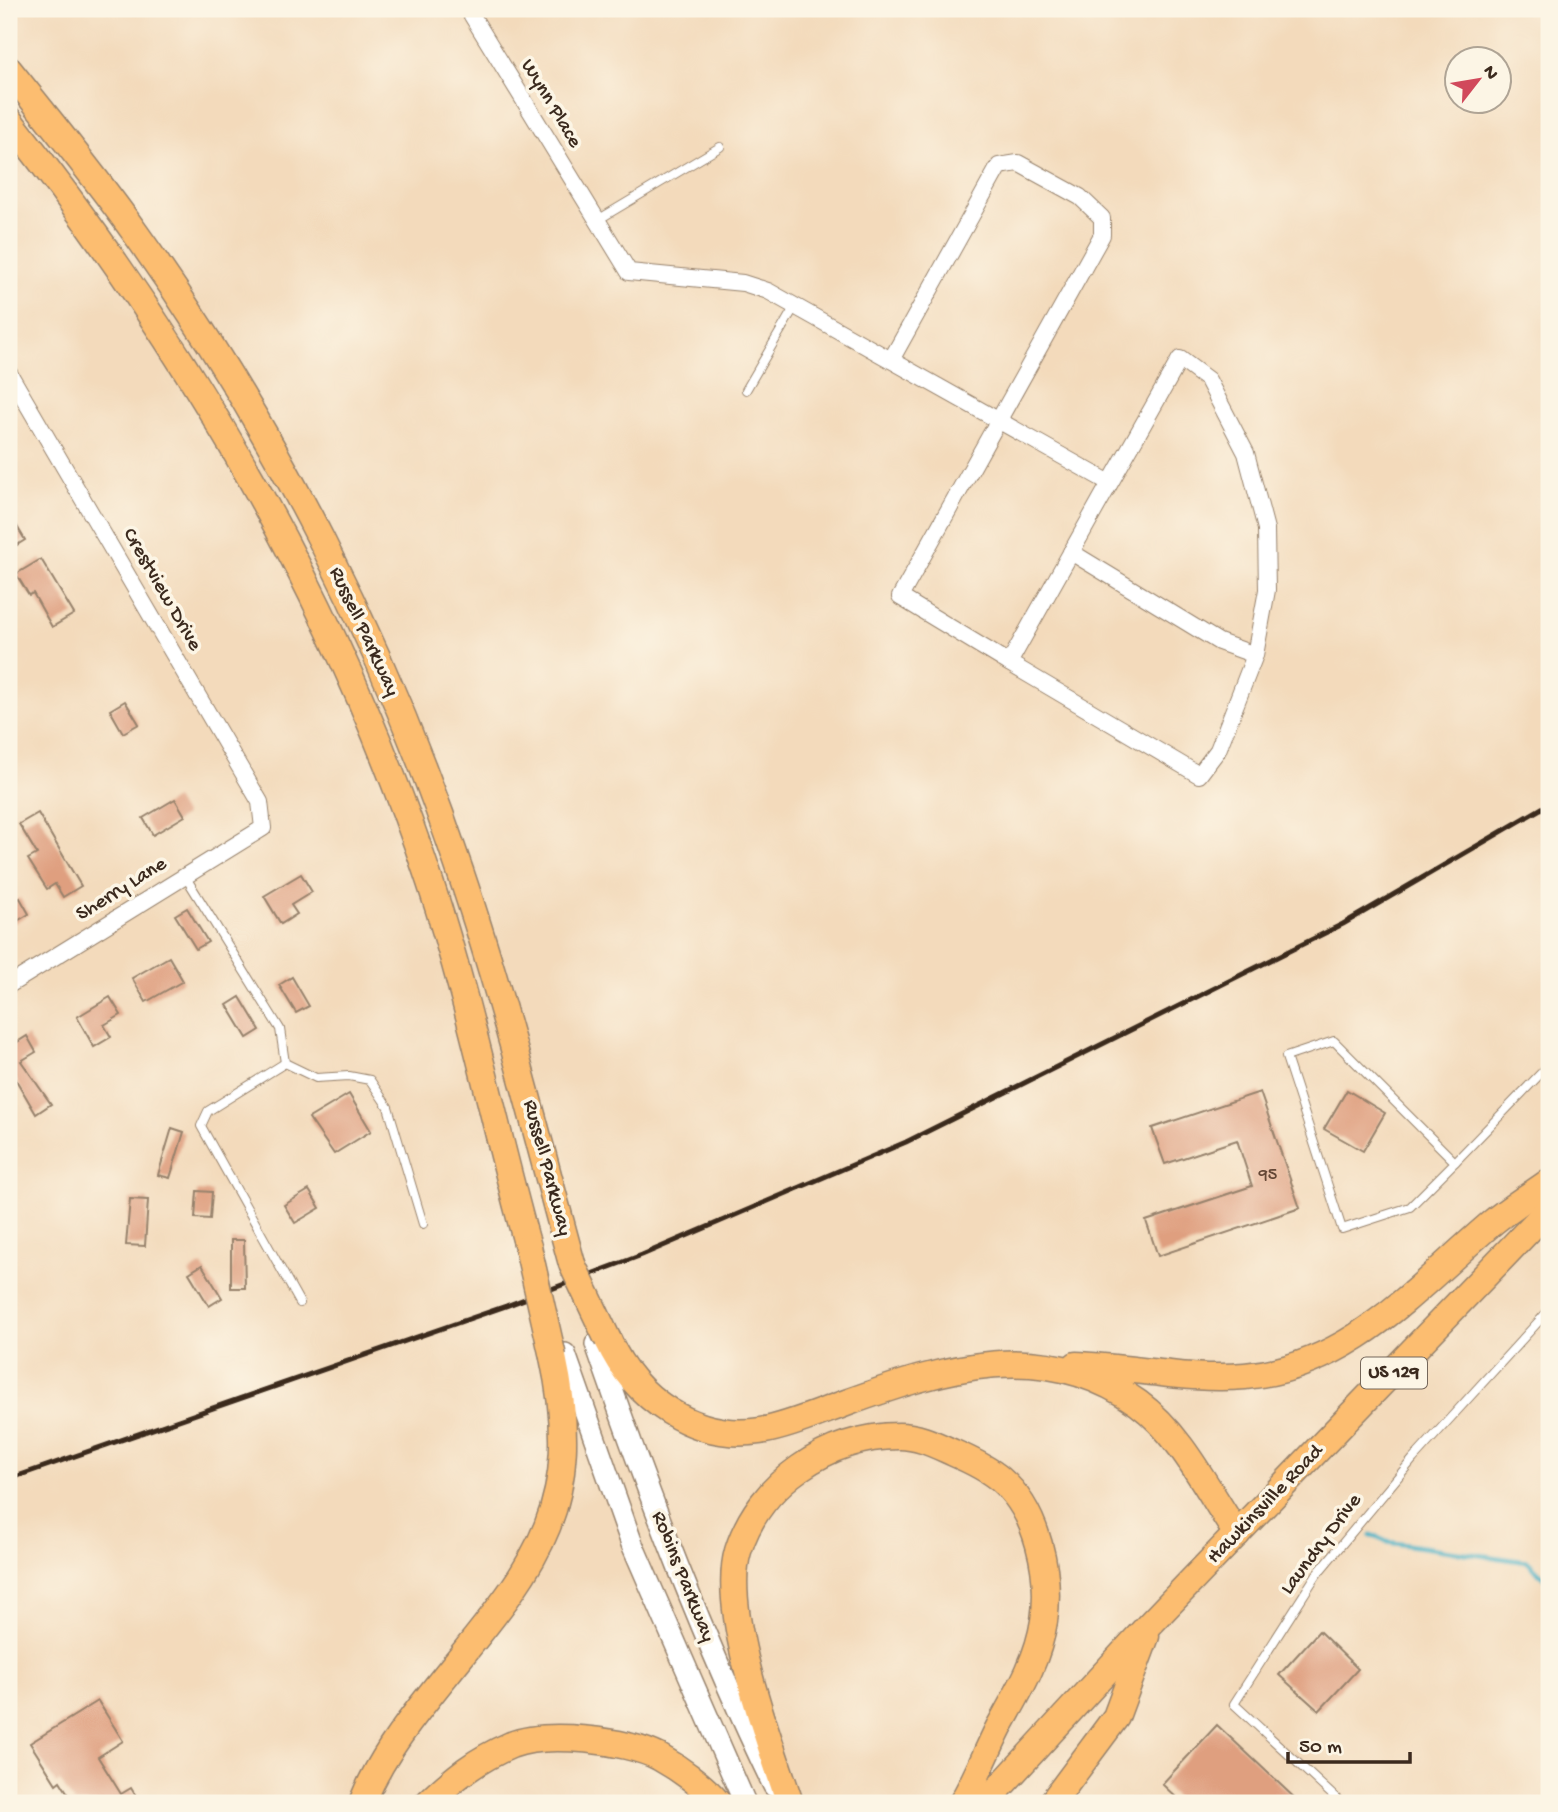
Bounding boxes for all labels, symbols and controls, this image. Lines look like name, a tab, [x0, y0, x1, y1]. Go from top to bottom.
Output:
north arrow	[1442, 46, 1512, 116]
street label: Wynn Place	[514, 55, 587, 154]
text: N	[1477, 62, 1503, 84]
street label: Crestview Drive	[116, 524, 207, 657]
street label: Russell Parkway	[322, 563, 404, 701]
street label: Sherry Lane	[72, 852, 173, 928]
street label: Russell Parkway	[516, 1097, 576, 1239]
house number: 95	[1258, 1165, 1277, 1186]
road number: US 129	[1361, 1358, 1427, 1388]
street label: Hawkinsville Road	[1203, 1439, 1330, 1570]
street label: Laundry Drive	[1276, 1489, 1369, 1600]
street label: Robins Parkway	[644, 1508, 720, 1646]
scale bar	[1288, 1721, 1411, 1765]
text: 50 m	[1299, 1736, 1342, 1761]

